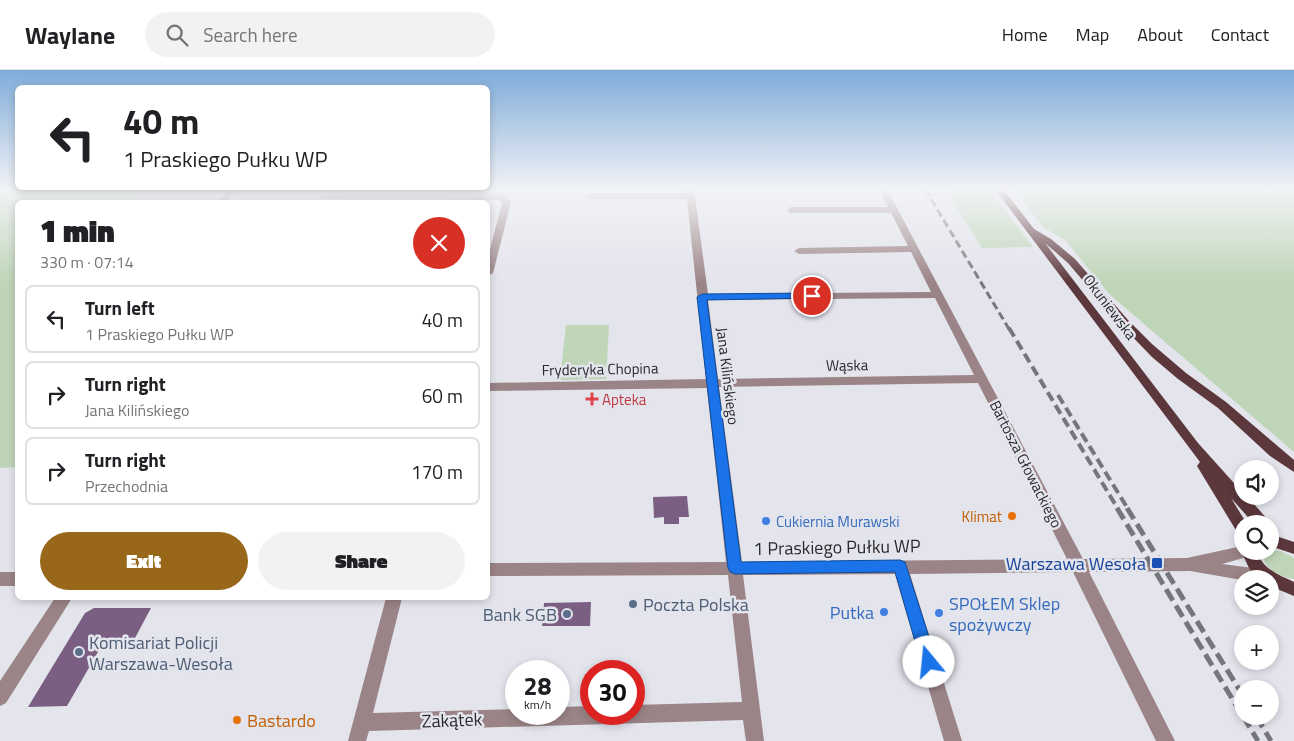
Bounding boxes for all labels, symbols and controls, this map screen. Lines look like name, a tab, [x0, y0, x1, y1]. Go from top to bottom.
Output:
search box	[145, 12, 495, 57]
text: Waylane	[25, 17, 115, 53]
text: Search here	[203, 20, 298, 49]
icon: search	[163, 21, 191, 49]
text: Home	[1002, 21, 1048, 48]
text: Map	[1076, 21, 1109, 48]
text: About	[1137, 21, 1183, 48]
text: Contact	[1211, 21, 1269, 48]
text: 40 m	[123, 94, 199, 148]
icon: left	[40, 105, 105, 170]
text: 1 Praskiego Pułku WP	[123, 142, 327, 176]
text: 1 min	[40, 208, 115, 254]
button: close	[413, 217, 465, 269]
text: 330 m · 07:14	[40, 250, 134, 274]
street label: Okuniewska	[1078, 269, 1143, 345]
pin	[791, 275, 833, 317]
icon: arrive	[798, 282, 826, 310]
text: Turn left	[85, 293, 155, 322]
icon: left	[42, 305, 70, 333]
text: 40 m	[422, 305, 463, 334]
text: 1 Praskiego Pułku WP	[85, 322, 234, 346]
street label: Jana Kilińskiego	[711, 326, 745, 426]
street label: Wąska	[826, 353, 869, 377]
street label: Fryderyka Chopina	[541, 356, 659, 382]
text: Turn right	[85, 369, 166, 398]
icon: right	[42, 381, 70, 409]
text: 60 m	[422, 381, 463, 410]
place label: Apteka	[602, 388, 647, 411]
marker: Apteka	[586, 393, 598, 405]
street label: Bartosza Głowackiego	[984, 396, 1068, 532]
text: Jana Kilińskiego	[85, 398, 190, 422]
text: Turn right	[85, 445, 166, 474]
icon: right	[42, 457, 70, 485]
text: 170 m	[411, 457, 463, 486]
map controls	[1234, 460, 1279, 725]
button: sound	[1234, 460, 1279, 505]
text: Przechodnia	[85, 474, 168, 498]
place label: Klimat	[961, 505, 1003, 528]
place label: Cukiernia Murawski	[776, 510, 899, 533]
marker: Klimat	[1006, 510, 1018, 522]
marker: Cukiernia Murawski	[760, 515, 772, 527]
button: search	[1234, 515, 1279, 560]
button: Exit	[40, 532, 248, 590]
button: Share	[258, 532, 465, 590]
street label: 1 Praskiego Pułku WP	[753, 532, 921, 562]
place label: Warszawa Wesoła	[1006, 550, 1146, 577]
marker: Warszawa Wesoła	[1150, 556, 1164, 570]
button: layers	[1234, 570, 1279, 615]
place label: SPOŁEM Sklep spożywczy	[949, 590, 1060, 638]
place label: Poczta Polska	[643, 591, 749, 618]
marker: Poczta Polska	[627, 598, 639, 610]
place label: Putka	[830, 599, 874, 626]
place label: Bank SGB	[483, 601, 557, 628]
marker: Putka	[878, 606, 890, 618]
marker: SPOŁEM Sklep spożywczy	[933, 607, 945, 619]
marker: Bank SGB	[561, 608, 573, 620]
button: +	[1234, 625, 1279, 670]
place label: Komisariat Policji Warszawa-Wesoła	[89, 629, 233, 677]
position arrow	[902, 635, 954, 687]
marker: Komisariat Policji Warszawa-Wesoła	[73, 646, 85, 658]
speed limit sign: 30	[580, 660, 645, 725]
text: 28	[523, 667, 552, 705]
button: −	[1234, 680, 1279, 725]
text: km/h	[524, 695, 551, 714]
street label: Zakątek	[421, 705, 483, 735]
place label: Bastardo	[247, 707, 316, 734]
marker: Bastardo	[231, 714, 243, 726]

